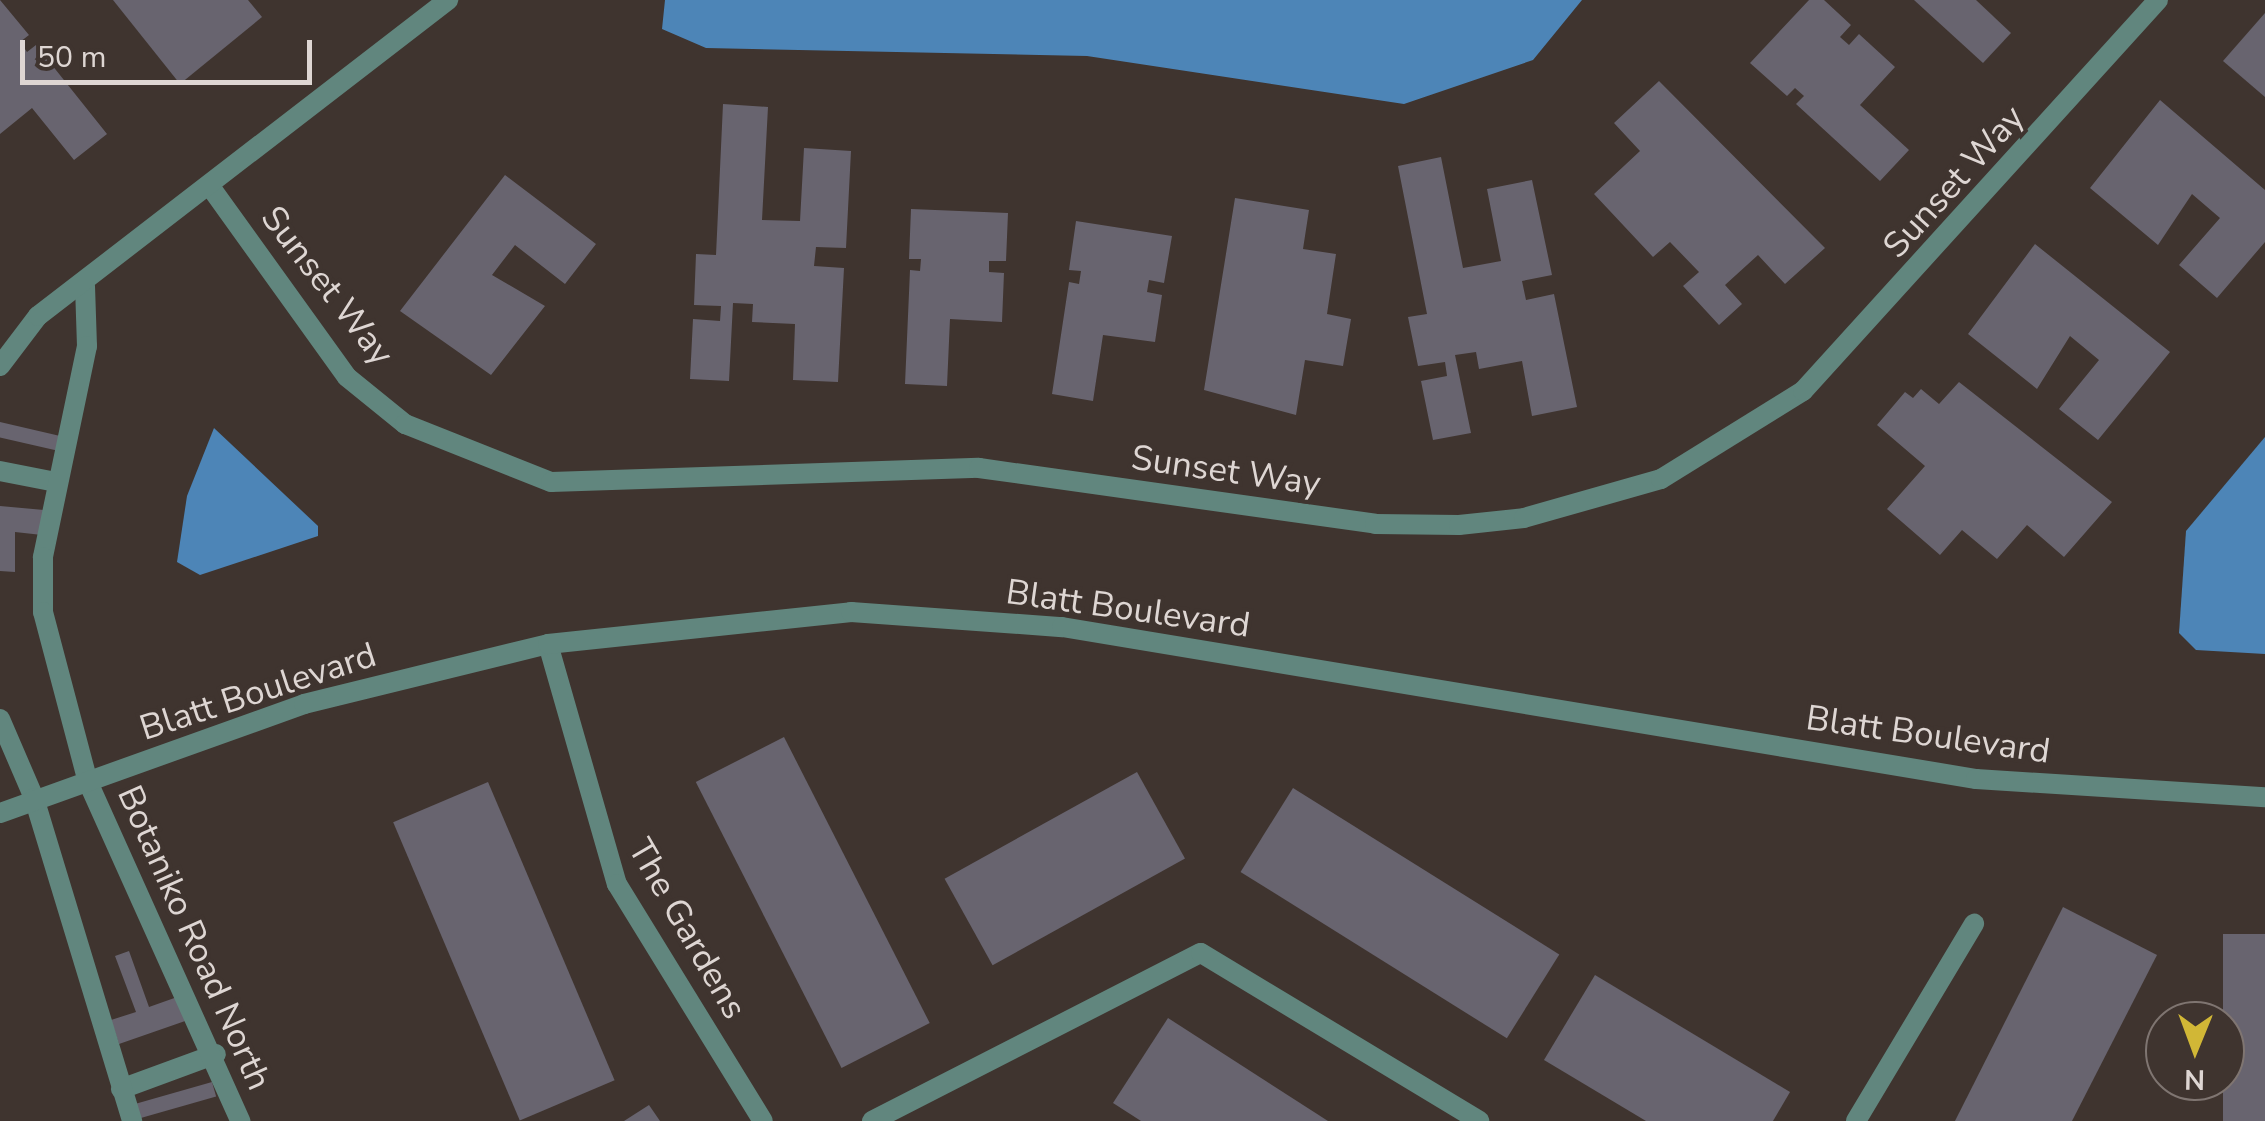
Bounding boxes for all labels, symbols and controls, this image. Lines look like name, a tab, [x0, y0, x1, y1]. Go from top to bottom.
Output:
scale bar	[25, 20, 318, 82]
text: 50 m	[37, 37, 106, 78]
street label: Sunset Way	[1875, 97, 2033, 267]
street label: Sunset Way	[252, 198, 402, 374]
street label: Sunset Way	[1129, 437, 1323, 505]
street label: Blatt Boulevard	[1003, 571, 1253, 647]
street label: Blatt Boulevard	[135, 634, 381, 750]
street label: Blatt Boulevard	[1803, 697, 2053, 773]
street label: Botaniko Road North	[108, 779, 280, 1097]
street label: The Gardens	[619, 832, 755, 1026]
north arrow	[2145, 1001, 2245, 1101]
text: N	[2184, 1060, 2205, 1098]

